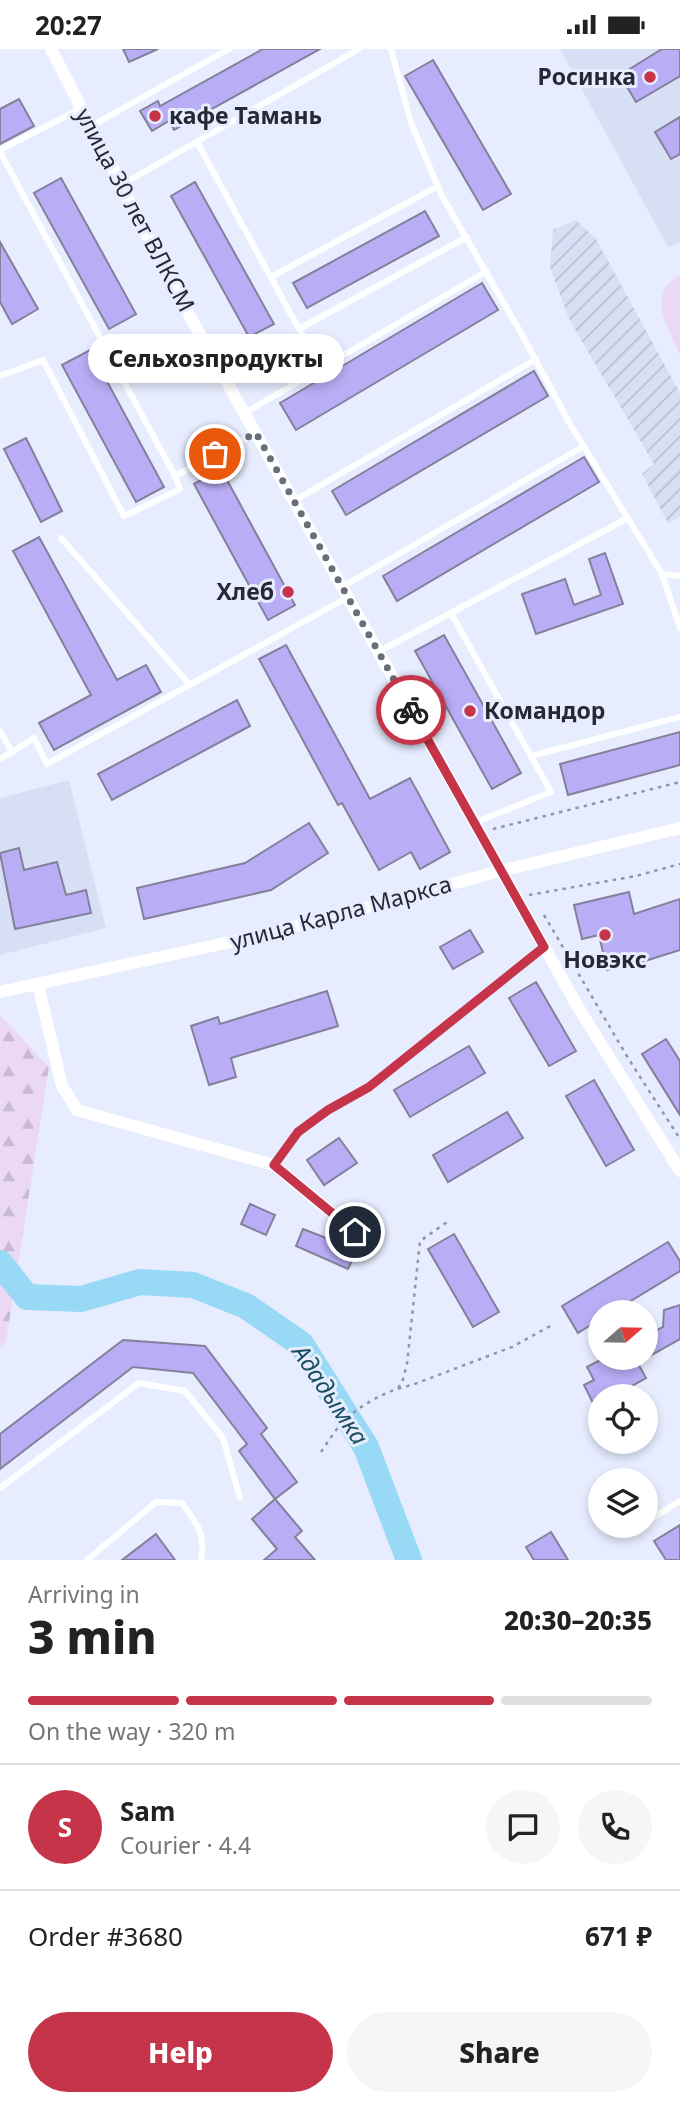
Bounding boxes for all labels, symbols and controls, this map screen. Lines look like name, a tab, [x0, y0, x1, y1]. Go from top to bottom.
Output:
text: 20:27	[35, 7, 102, 43]
place label: Росинка	[538, 60, 636, 92]
marker: Росинка	[642, 69, 658, 85]
place label: кафе Тамань	[169, 99, 322, 131]
street label: улица 30 лет ВЛКСМ	[69, 102, 203, 317]
marker: кафе Тамань	[147, 108, 163, 124]
callout: Сельхозпродукты	[87, 335, 343, 384]
text: Сельхозпродукты	[109, 342, 323, 374]
pin	[185, 424, 245, 484]
icon: bag	[196, 435, 234, 473]
place label: Хлеб	[217, 575, 274, 607]
marker: Хлеб	[280, 584, 296, 600]
courier	[376, 675, 446, 745]
icon: bike	[392, 691, 430, 729]
place label: Командор	[484, 694, 605, 726]
marker: Командор	[462, 703, 478, 719]
street label: улица Карла Маркса	[227, 867, 455, 957]
marker: Новэкс	[597, 927, 613, 943]
place label: Новэкс	[563, 943, 647, 975]
pin	[325, 1202, 385, 1262]
icon: home	[336, 1213, 374, 1251]
north arrow	[588, 1300, 658, 1370]
map controls	[588, 1300, 658, 1538]
water label: Ададымка	[284, 1336, 377, 1451]
button: locate	[588, 1384, 658, 1454]
button: layers	[588, 1468, 658, 1538]
text: Arriving in	[28, 1578, 140, 1610]
text: 20:30–20:35	[504, 1602, 652, 1638]
text: 3 min	[28, 1605, 157, 1667]
text: On the way · 320 m	[28, 1715, 235, 1747]
button: chat	[486, 1790, 560, 1864]
button: phone	[578, 1790, 652, 1864]
text: Sam	[120, 1793, 175, 1829]
text: S	[58, 1809, 72, 1845]
text: Courier · 4.4	[120, 1829, 251, 1861]
text: Order #3680	[28, 1918, 183, 1954]
text: 671 ₽	[585, 1918, 652, 1954]
button: Help	[28, 2012, 333, 2092]
button: Share	[347, 2012, 652, 2092]

